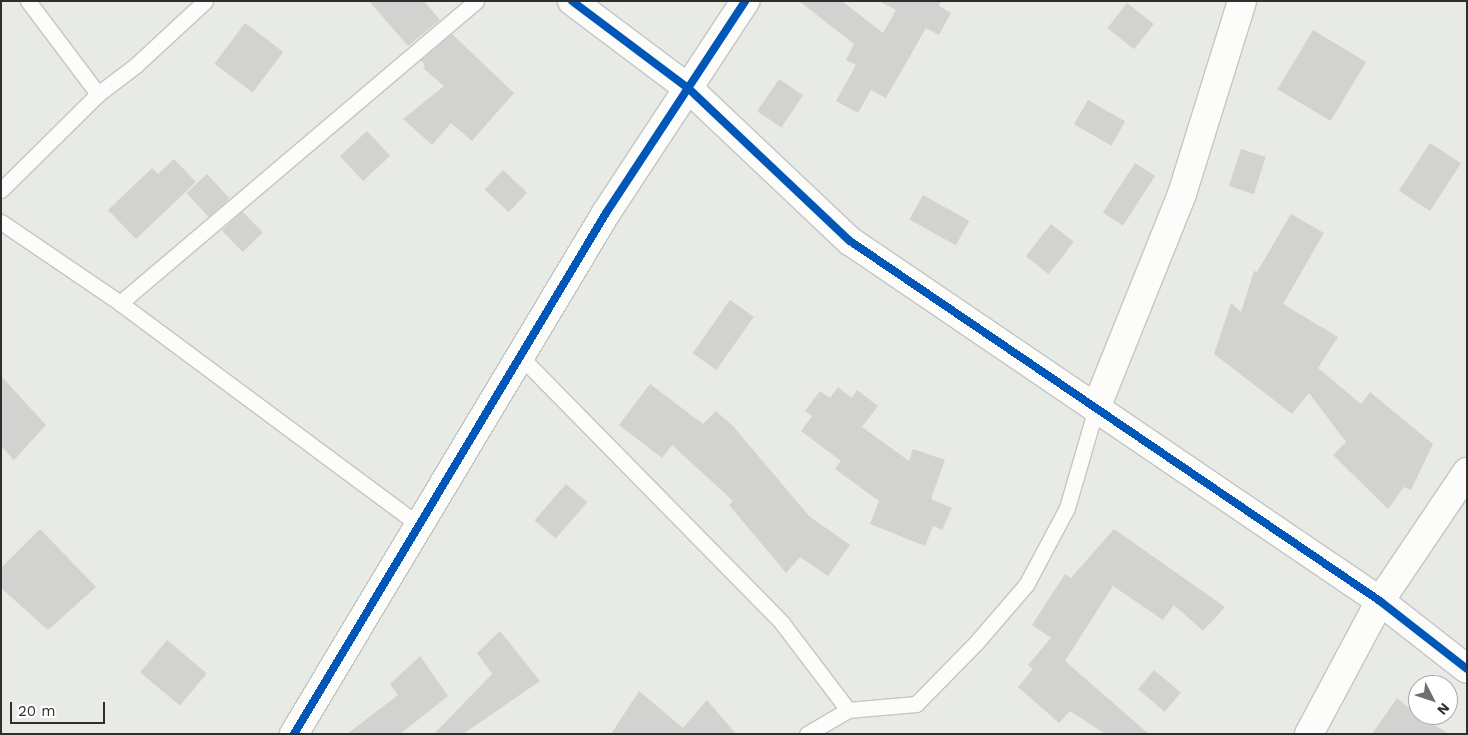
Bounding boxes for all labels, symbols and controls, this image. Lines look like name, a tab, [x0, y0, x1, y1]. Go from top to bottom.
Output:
north arrow	[1408, 675, 1458, 725]
scale bar	[12, 692, 108, 724]
text: N	[1434, 700, 1453, 718]
text: 20 m	[18, 702, 56, 720]

